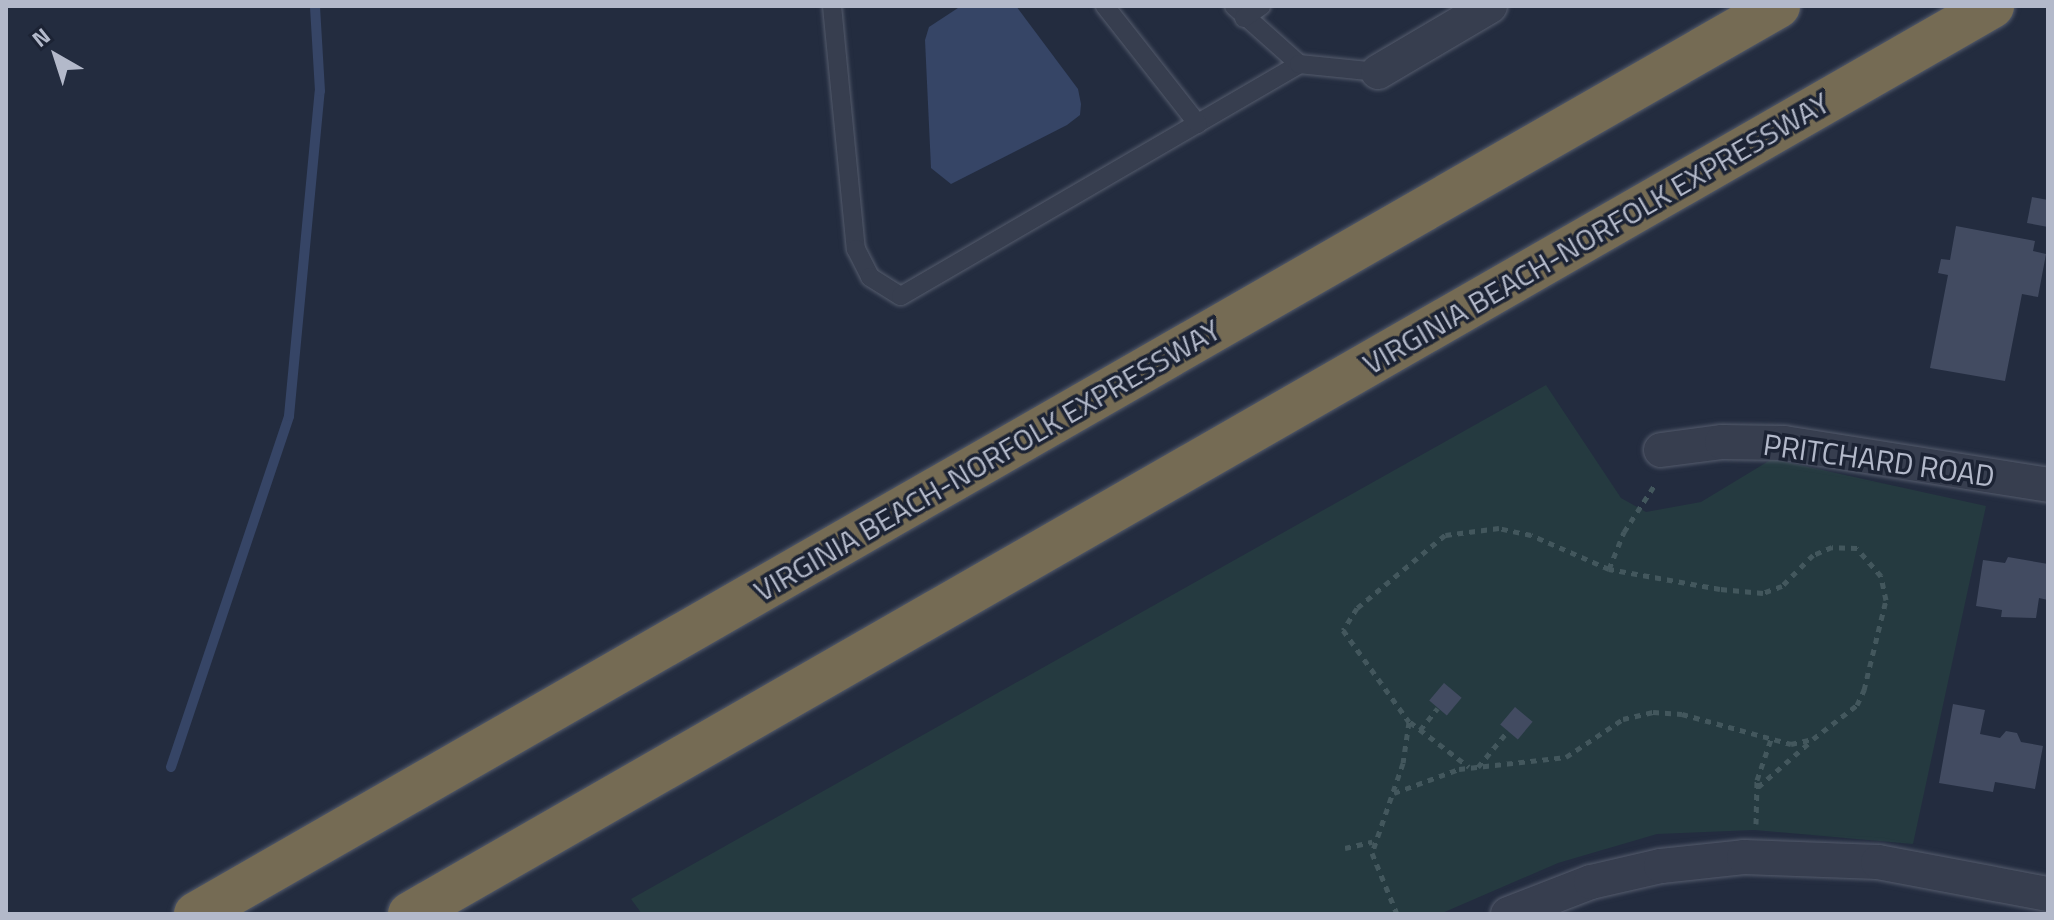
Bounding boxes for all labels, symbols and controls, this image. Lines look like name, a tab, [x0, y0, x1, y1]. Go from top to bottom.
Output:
north arrow	[16, 16, 96, 96]
text: N	[24, 19, 58, 55]
street label: VIRGINIA BEACH-NORFOLK EXPRESSWAY	[1356, 84, 1836, 382]
street label: VIRGINIA BEACH-NORFOLK EXPRESSWAY	[747, 311, 1227, 609]
street label: PRITCHARD ROAD	[1761, 426, 1997, 494]

